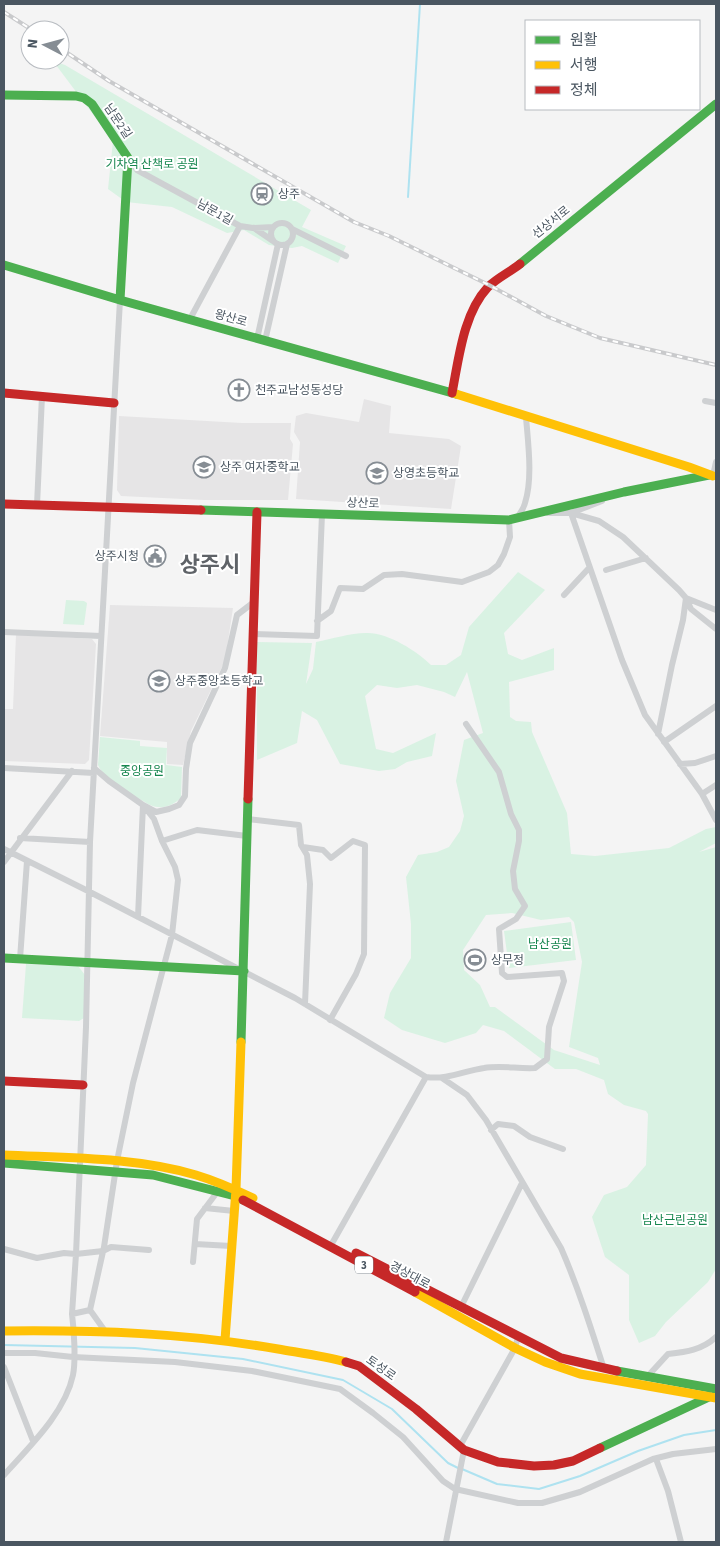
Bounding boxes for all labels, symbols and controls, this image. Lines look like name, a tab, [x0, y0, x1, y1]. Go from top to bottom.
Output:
north arrow	[20, 20, 70, 70]
legend	[525, 20, 700, 110]
text: 원활	[570, 30, 598, 51]
text: N	[23, 38, 43, 49]
text: 서행	[570, 55, 598, 76]
text: 정체	[570, 80, 598, 101]
street label: 남문2길	[100, 100, 136, 142]
park label: 기차역 산책로 공원	[105, 156, 199, 173]
station icon: 상주	[250, 182, 274, 206]
place label: 상주	[278, 186, 300, 203]
street label: 남문1길	[194, 196, 236, 229]
street label: 선상서로	[529, 202, 574, 243]
street label: 왕산로	[213, 306, 249, 331]
church icon: 천주교남성동성당	[227, 378, 251, 402]
place label: 천주교남성동성당	[255, 382, 343, 399]
school or university icon: 상주 여자중학교	[192, 455, 216, 479]
place label: 상주 여자중학교	[220, 459, 300, 476]
school or university icon: 상영초등학교	[365, 461, 389, 485]
place label: 상영초등학교	[393, 465, 459, 482]
street label: 상산로	[346, 494, 380, 513]
public building icon: 상주시청	[143, 544, 167, 568]
place label: 상주시청	[95, 548, 139, 565]
district label: 상주시	[180, 549, 240, 581]
school or university icon: 상주중앙초등학교	[147, 669, 171, 693]
place label: 상주중앙초등학교	[175, 673, 263, 690]
park label: 중앙공원	[120, 763, 164, 780]
park label: 남산공원	[528, 936, 572, 953]
sports icon: 상무정	[463, 948, 487, 972]
place label: 상무정	[491, 952, 524, 969]
park label: 남산근린공원	[642, 1212, 708, 1229]
road number: 3	[355, 1256, 373, 1274]
street label: 경상대로	[386, 1258, 433, 1293]
street label: 토성로	[362, 1352, 399, 1385]

